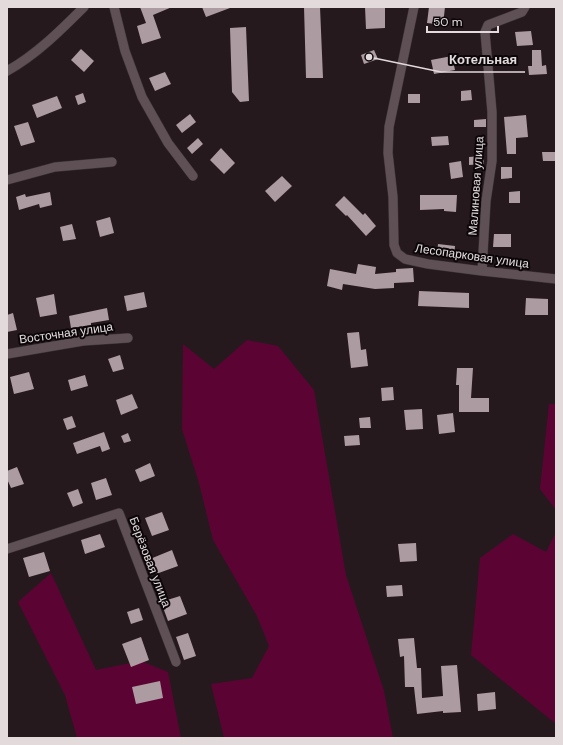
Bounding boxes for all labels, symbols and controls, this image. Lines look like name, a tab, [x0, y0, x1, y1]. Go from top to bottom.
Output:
scale bar	[427, 8, 498, 34]
text: 50 m	[433, 14, 462, 30]
callout: Котельная	[441, 47, 525, 72]
text: Котельная	[449, 51, 517, 68]
street label: Малиновая улица	[465, 136, 487, 236]
street label: Лесопарковая улица	[414, 240, 530, 272]
street label: Восточная улица	[18, 318, 114, 348]
street label: Берёзовая улица	[125, 515, 175, 610]

